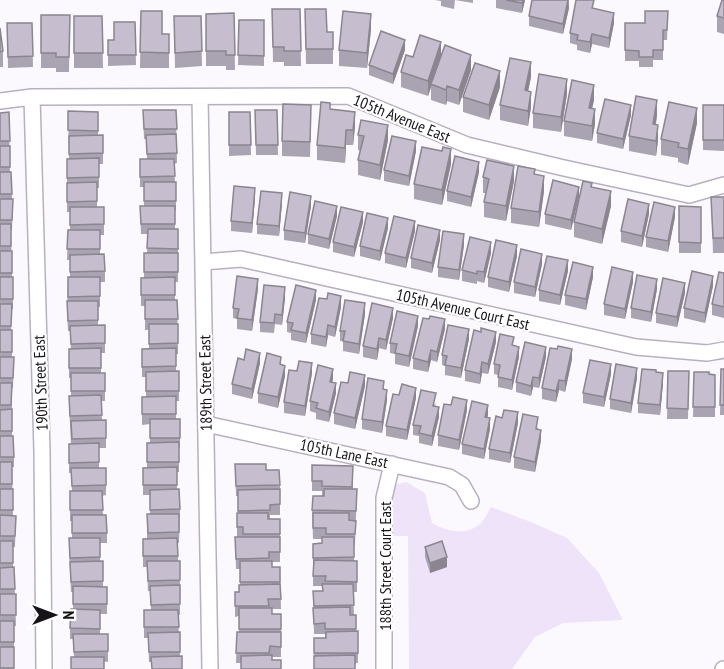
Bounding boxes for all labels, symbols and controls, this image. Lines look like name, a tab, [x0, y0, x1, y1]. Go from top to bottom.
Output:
street label: 105th Avenue East	[351, 89, 454, 147]
street label: 105th Avenue Court East	[394, 284, 532, 334]
street label: 190th Street East	[28, 334, 52, 431]
street label: 189th Street East	[194, 334, 216, 431]
street label: 105th Lane East	[298, 434, 390, 472]
street label: 188th Street Court East	[375, 501, 395, 631]
north arrow	[24, 585, 84, 645]
text: N	[59, 611, 79, 619]

